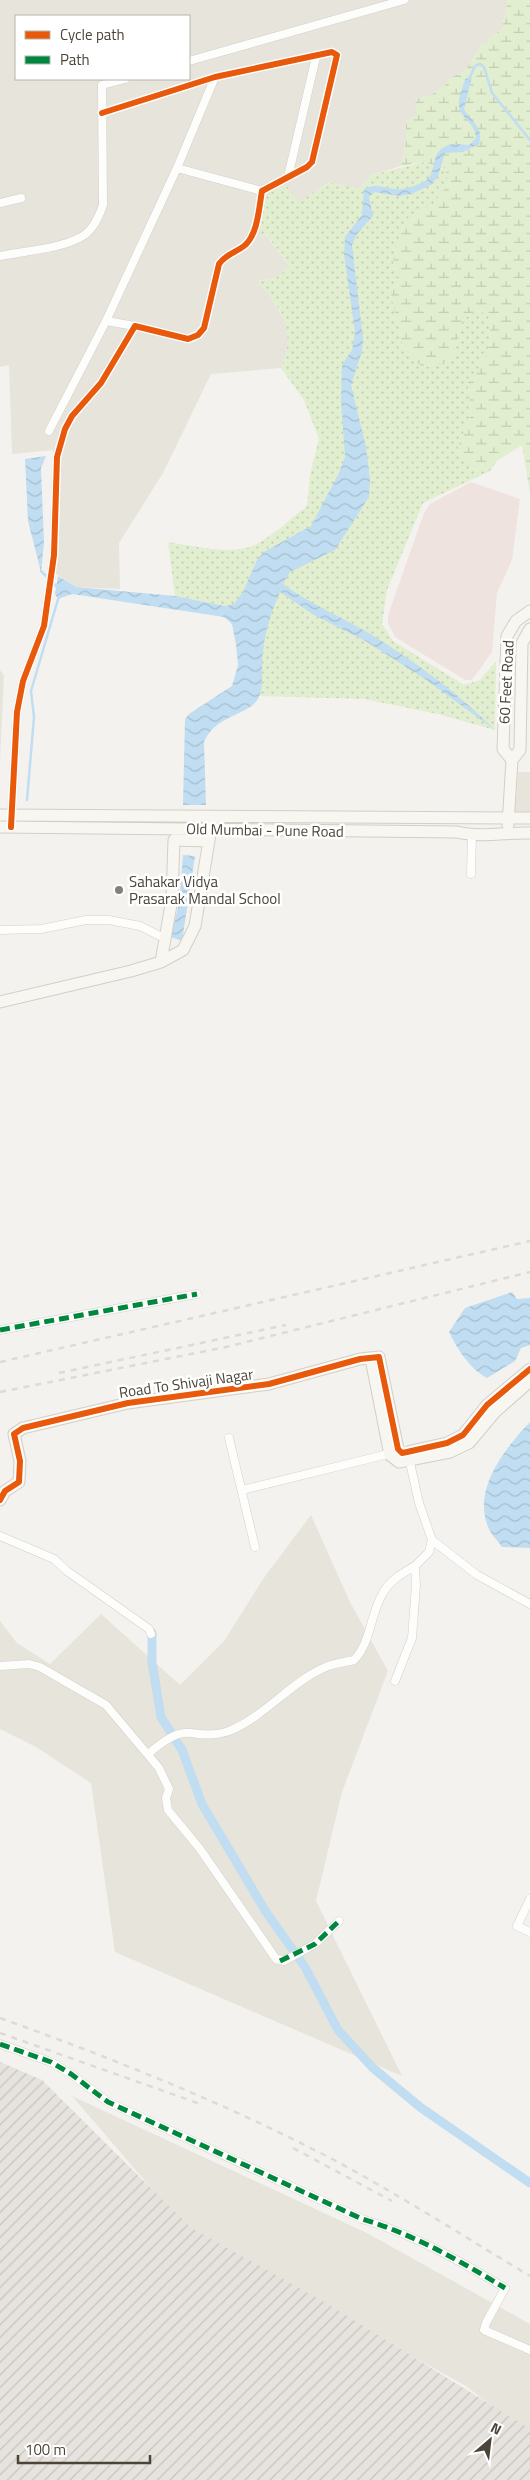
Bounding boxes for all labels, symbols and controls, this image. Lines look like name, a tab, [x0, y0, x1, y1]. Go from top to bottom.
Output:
legend	[15, 15, 190, 80]
text: Cycle path	[60, 23, 125, 46]
text: Path	[60, 48, 90, 71]
street label: 60 Feet Road	[492, 640, 520, 724]
street label: Old Mumbai - Pune Road	[186, 817, 344, 843]
place label: Sahakar Vidya Prasarak Mandal School	[129, 870, 281, 910]
marker: Sahakar Vidya Prasarak Mandal School	[113, 884, 125, 896]
street label: Road To Shivaji Nagar	[117, 1362, 255, 1404]
north arrow	[465, 2415, 515, 2465]
text: N	[487, 2417, 506, 2440]
scale bar	[18, 2432, 150, 2464]
text: 100 m	[25, 2438, 66, 2461]

